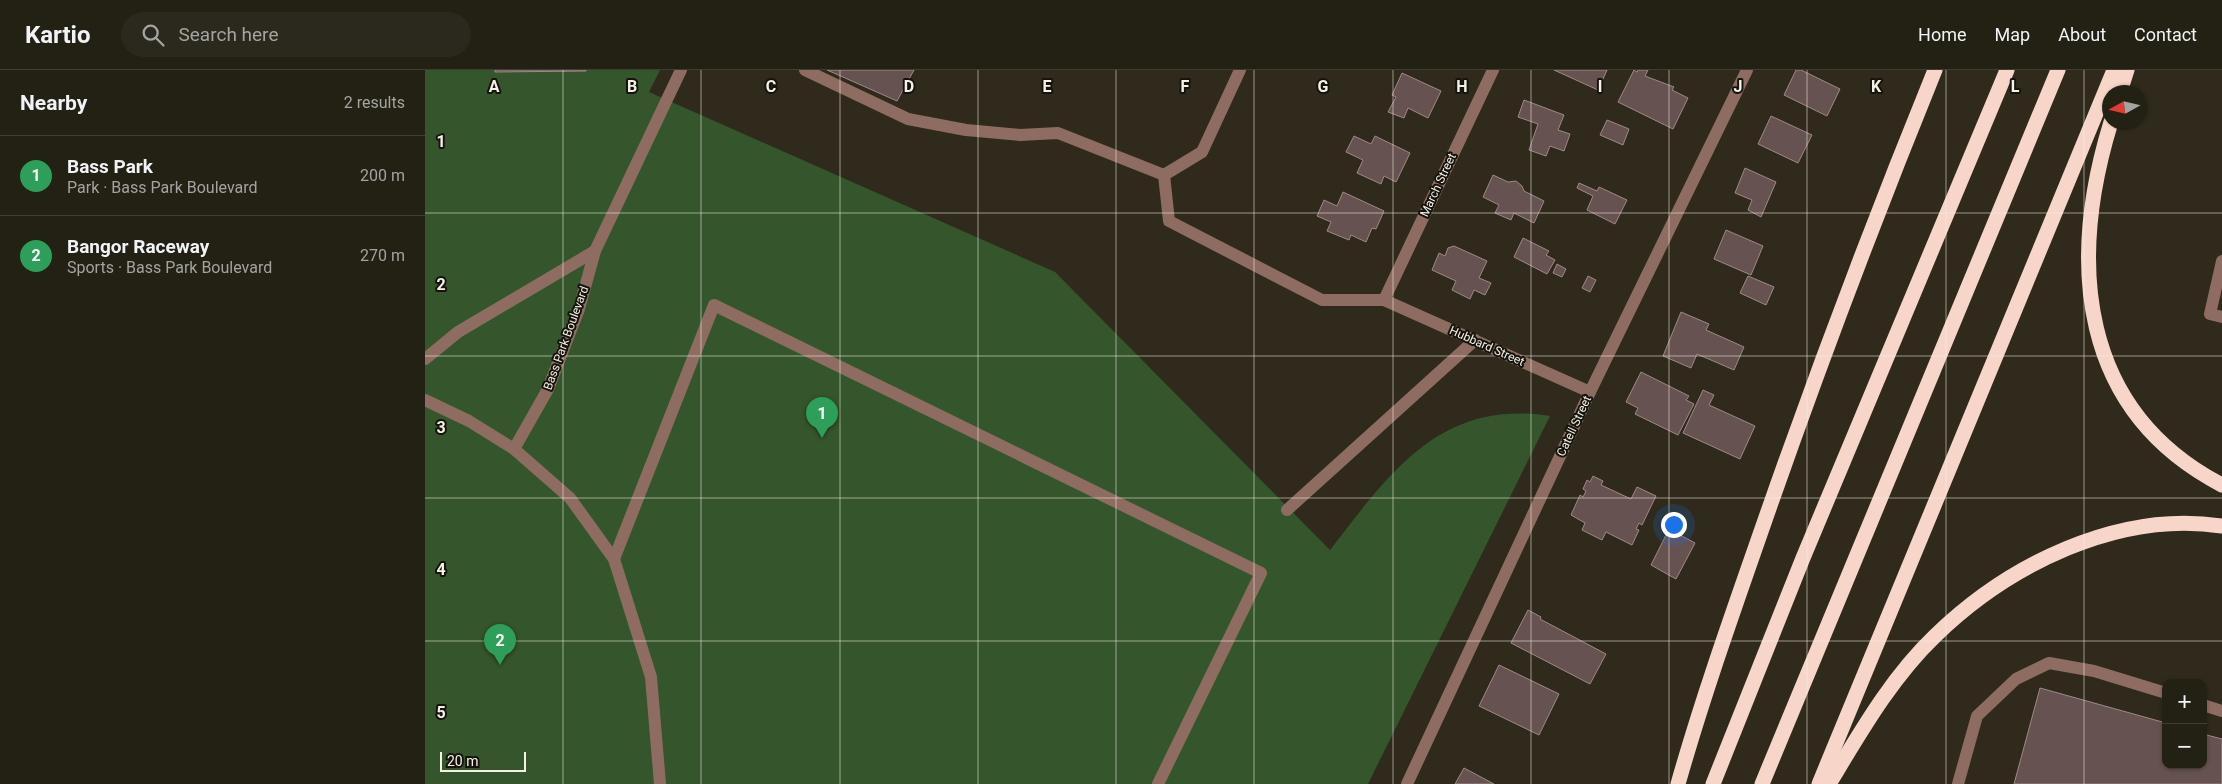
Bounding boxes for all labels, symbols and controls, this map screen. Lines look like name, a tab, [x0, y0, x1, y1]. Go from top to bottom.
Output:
search box	[121, 12, 471, 57]
text: Kartio	[25, 21, 91, 49]
icon: search	[139, 21, 167, 49]
text: Search here	[179, 23, 278, 46]
text: Home	[1918, 24, 1967, 45]
text: Map	[1995, 24, 2030, 45]
text: About	[2058, 24, 2106, 45]
text: Contact	[2134, 24, 2197, 45]
text: A	[489, 77, 500, 96]
text: B	[627, 77, 637, 96]
text: C	[766, 77, 776, 96]
text: D	[904, 77, 914, 96]
text: E	[1043, 77, 1052, 96]
text: F	[1181, 77, 1190, 96]
text: G	[1318, 77, 1329, 96]
text: H	[1456, 77, 1468, 96]
text: I	[1598, 77, 1602, 96]
text: J	[1734, 77, 1742, 96]
text: K	[1871, 77, 1882, 96]
text: L	[2011, 77, 2020, 96]
north arrow	[2102, 85, 2147, 130]
text: Nearby	[20, 91, 87, 115]
text: 2 results	[344, 93, 405, 112]
text: 1	[436, 132, 446, 151]
street label: March Street	[1417, 151, 1459, 219]
text: Bass Park	[67, 155, 153, 178]
text: 1	[31, 166, 41, 185]
text: 200 m	[360, 166, 405, 185]
text: Park · Bass Park Boulevard	[67, 178, 258, 197]
text: Bangor Raceway	[67, 235, 209, 258]
text: 2	[31, 246, 41, 265]
text: 270 m	[360, 246, 405, 265]
text: Sports · Bass Park Boulevard	[67, 258, 272, 277]
text: 2	[436, 275, 446, 294]
street label: Bass Park Boulevard	[541, 284, 591, 392]
street label: Hubbard Street	[1447, 323, 1527, 369]
street label: Catell Street	[1554, 393, 1594, 458]
pin: 1	[806, 397, 838, 438]
text: 3	[436, 418, 446, 437]
your location	[1661, 512, 1687, 538]
text: 4	[436, 560, 446, 579]
pin: 2	[484, 624, 516, 665]
map controls	[2162, 679, 2207, 769]
button: +	[2162, 679, 2207, 724]
text: 5	[436, 703, 446, 722]
button: −	[2162, 724, 2207, 769]
scale bar	[440, 749, 526, 772]
text: 20 m	[447, 753, 479, 769]

